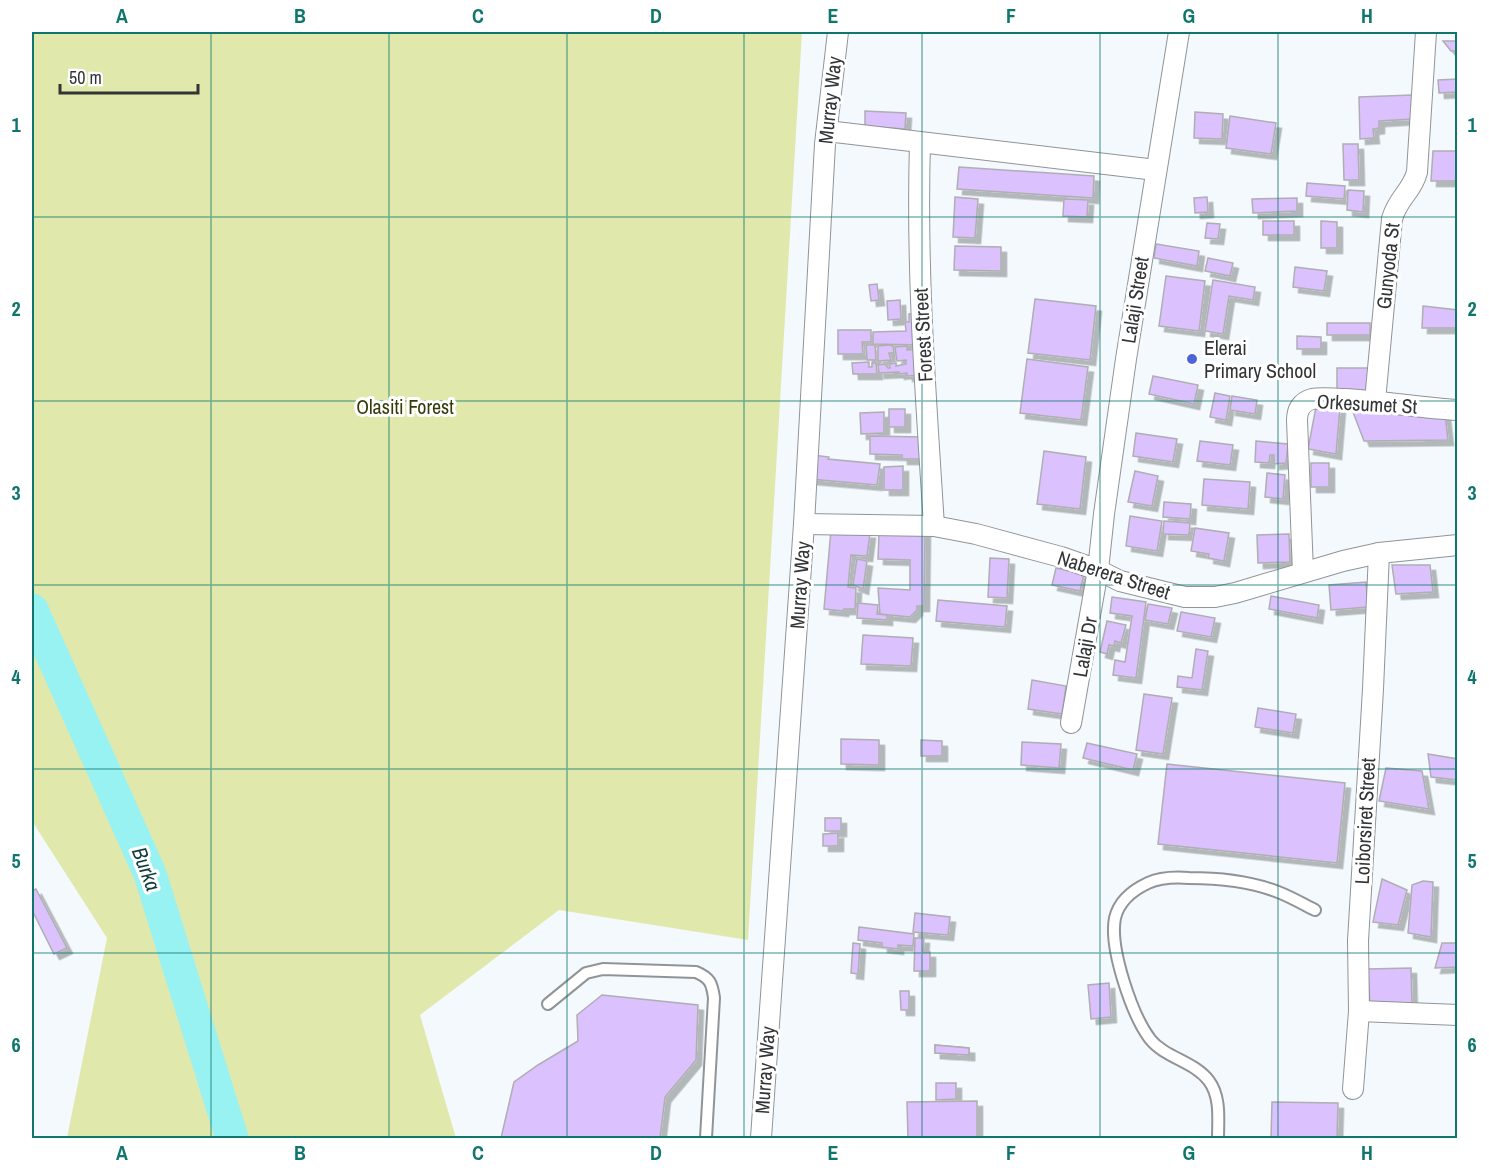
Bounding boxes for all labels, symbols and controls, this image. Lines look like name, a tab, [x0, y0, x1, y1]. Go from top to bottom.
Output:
text: A	[116, 2, 128, 29]
text: B	[294, 2, 306, 29]
text: C	[472, 2, 484, 29]
text: D	[650, 2, 662, 29]
text: E	[828, 2, 839, 29]
text: F	[1006, 2, 1016, 29]
text: G	[1183, 2, 1195, 29]
text: H	[1361, 2, 1373, 29]
street label: Murray Way	[811, 54, 848, 145]
scale bar	[60, 57, 198, 95]
text: 50 m	[69, 65, 102, 90]
text: 1	[11, 111, 21, 138]
text: 1	[1467, 111, 1477, 138]
street label: Gunyoda St	[1370, 221, 1406, 310]
street label: Lalaji Street	[1114, 254, 1155, 345]
street label: Forest Street	[907, 287, 938, 383]
text: 2	[11, 295, 21, 322]
text: 2	[1467, 295, 1477, 322]
place label: Elerai Primary School	[1204, 334, 1316, 384]
marker: Elerai Primary School	[1185, 352, 1199, 366]
street label: Orkesumet St	[1316, 387, 1418, 420]
park label: Olasiti Forest	[356, 393, 454, 420]
text: 3	[11, 479, 21, 506]
text: 3	[1467, 479, 1477, 506]
street label: Murray Way	[783, 539, 816, 630]
street label: Naberera Street	[1054, 544, 1174, 606]
street label: Lalaji Dr	[1066, 614, 1103, 679]
text: 4	[11, 663, 21, 690]
text: 4	[1467, 663, 1477, 690]
street label: Loiborsiret Street	[1348, 757, 1381, 885]
water label: Burka	[125, 843, 168, 895]
text: 5	[11, 847, 21, 874]
text: 5	[1467, 847, 1477, 874]
street label: Murray Way	[748, 1024, 781, 1115]
text: 6	[11, 1031, 21, 1058]
text: 6	[1467, 1031, 1477, 1058]
text: A	[116, 1139, 128, 1166]
text: B	[294, 1139, 306, 1166]
text: C	[472, 1139, 484, 1166]
text: D	[650, 1139, 662, 1166]
text: E	[828, 1139, 839, 1166]
text: F	[1006, 1139, 1016, 1166]
text: G	[1183, 1139, 1195, 1166]
text: H	[1361, 1139, 1373, 1166]

